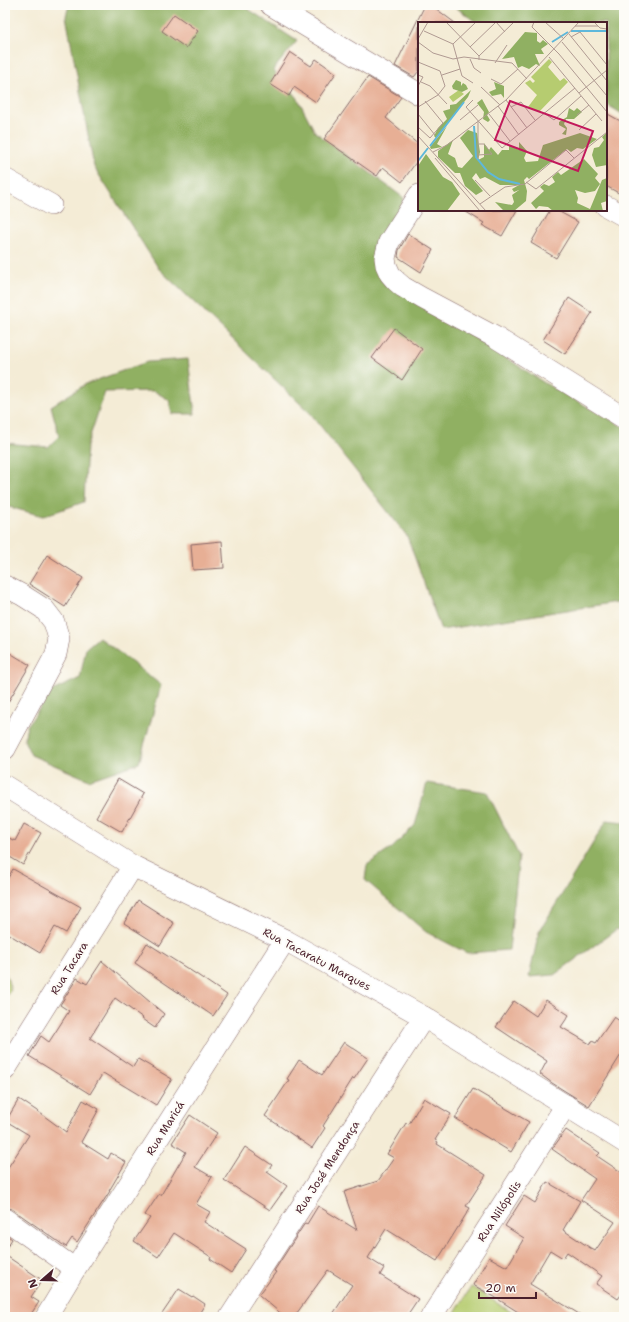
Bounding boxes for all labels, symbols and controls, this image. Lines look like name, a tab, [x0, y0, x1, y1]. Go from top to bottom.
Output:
inset map	[418, 22, 607, 211]
street label: Rua Tacaratu Marques	[260, 925, 373, 994]
street label: Rua Tacara	[47, 939, 92, 998]
street label: Rua Maricá	[143, 1098, 188, 1158]
street label: Rua José Mendonça	[292, 1118, 363, 1217]
street label: Rua Nilópolis	[474, 1178, 525, 1245]
north arrow	[22, 1260, 62, 1300]
scale bar	[479, 1274, 536, 1300]
text: N	[24, 1276, 42, 1290]
text: 20 m	[485, 1280, 516, 1296]

